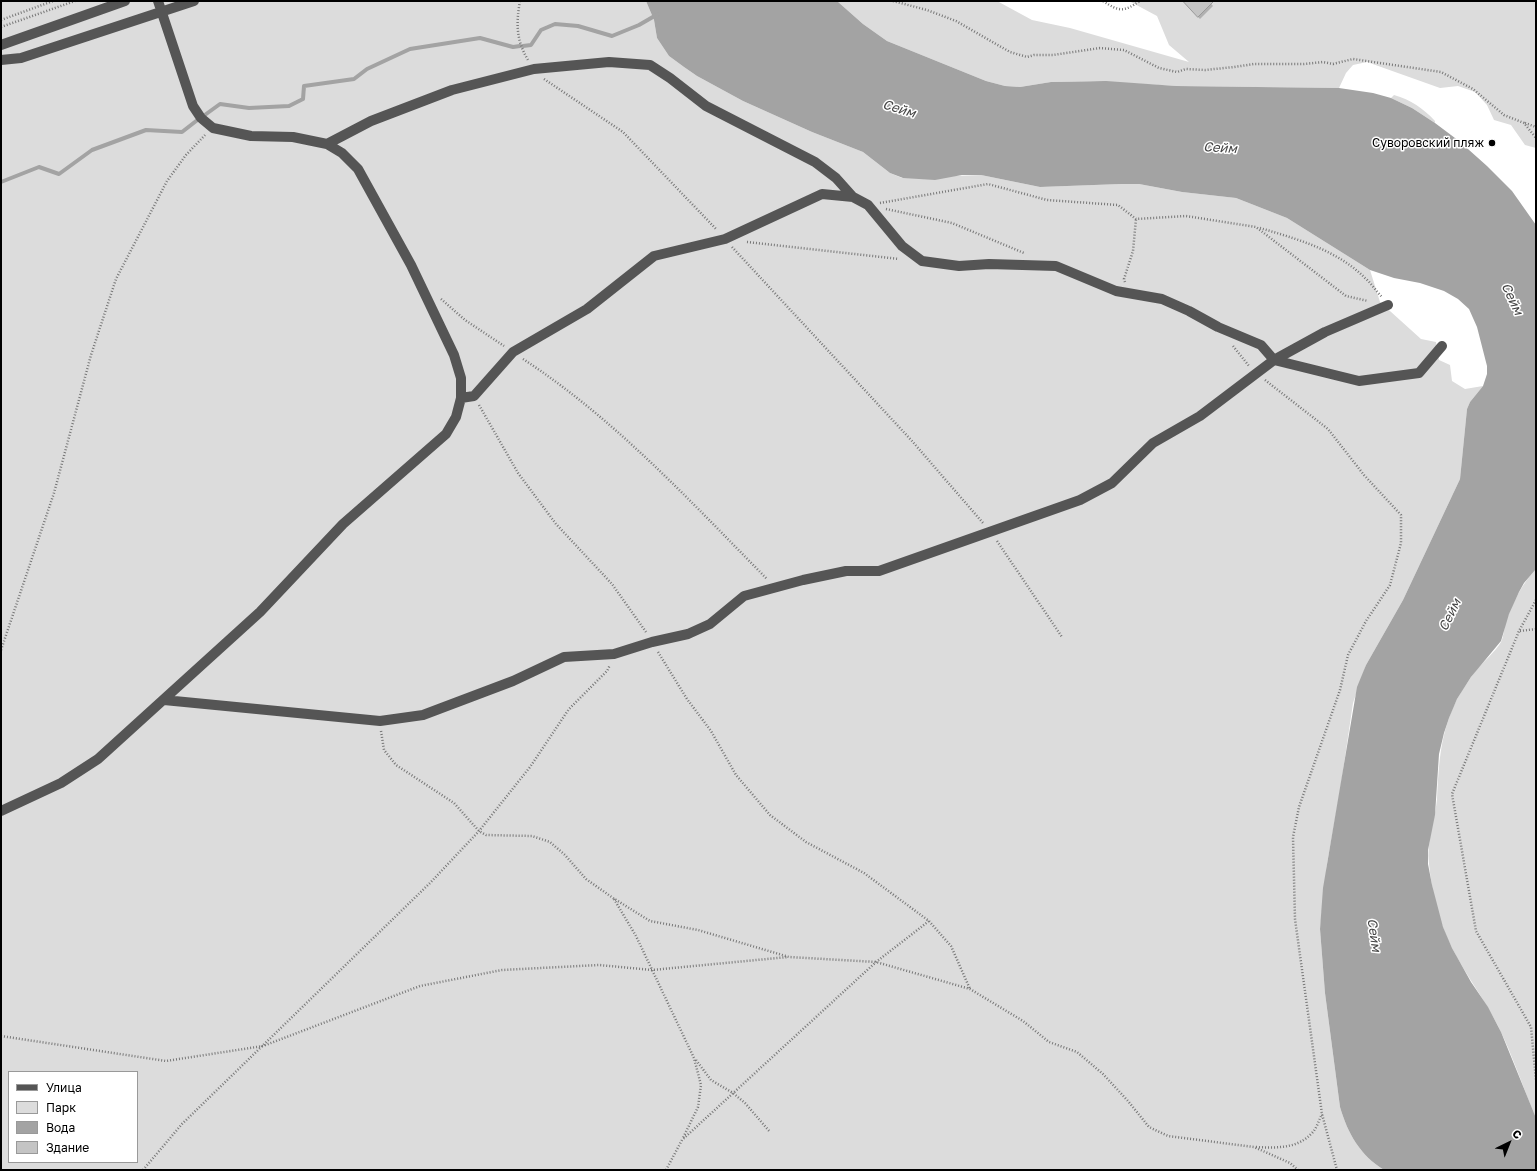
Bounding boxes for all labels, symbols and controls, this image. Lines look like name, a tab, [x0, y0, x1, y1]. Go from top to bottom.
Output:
water label: Сейм	[881, 97, 917, 121]
place label: Суворовский пляж	[1372, 136, 1484, 150]
marker: Суворовский пляж	[1487, 138, 1497, 148]
water label: Сейм	[1203, 139, 1237, 157]
water label: Сейм	[1498, 280, 1526, 318]
water label: Сейм	[1436, 596, 1464, 634]
water label: Сейм	[1364, 917, 1384, 953]
legend	[8, 1071, 138, 1163]
text: Улица	[46, 1080, 82, 1095]
text: Парк	[46, 1100, 76, 1115]
text: Вода	[46, 1120, 75, 1135]
north arrow	[1489, 1123, 1529, 1163]
text: С	[1510, 1126, 1525, 1141]
text: Здание	[46, 1140, 89, 1155]

